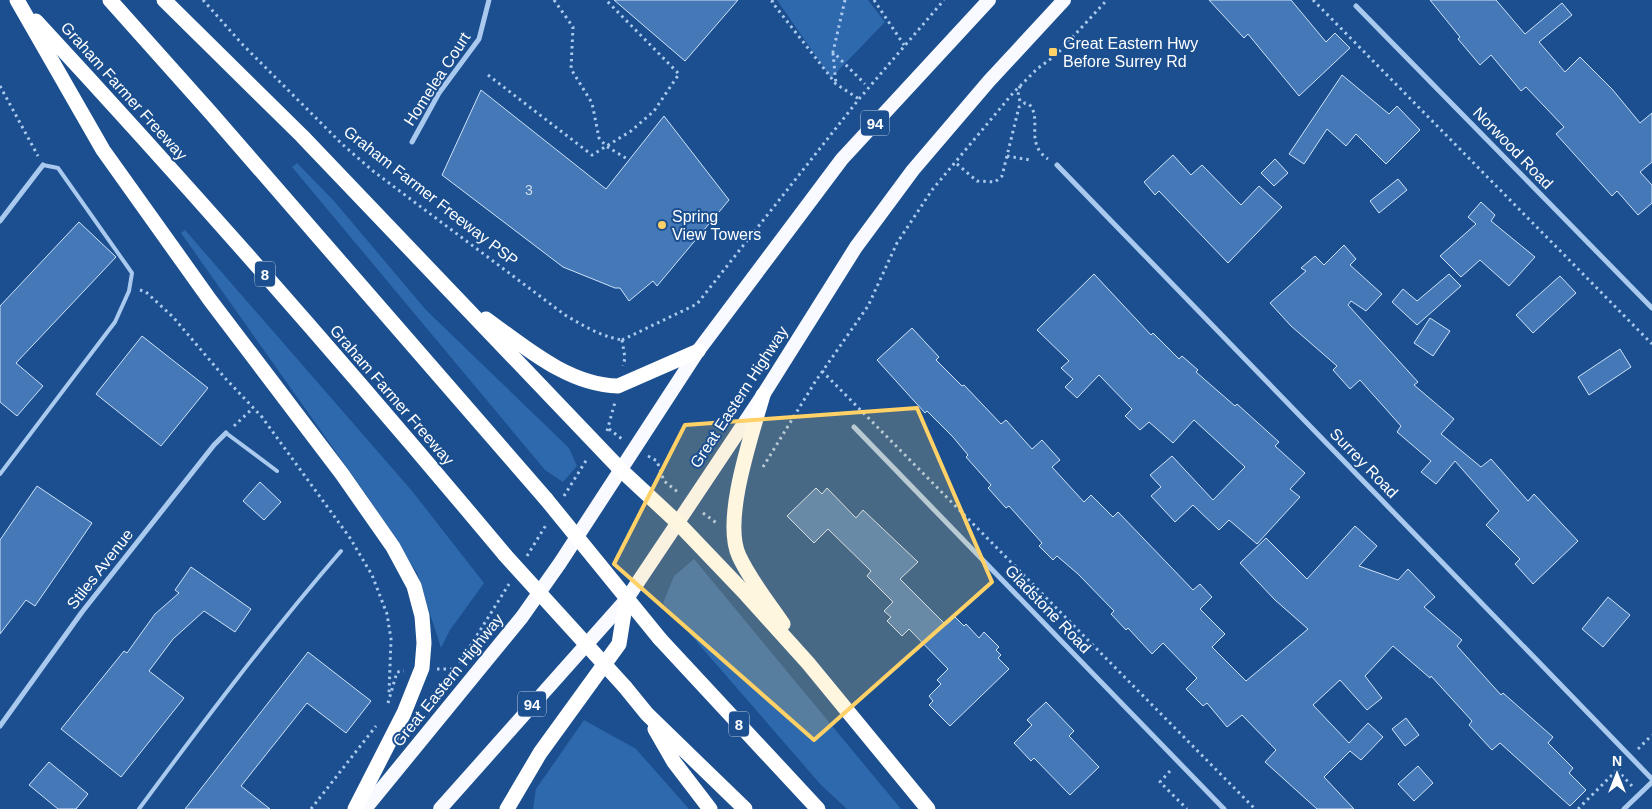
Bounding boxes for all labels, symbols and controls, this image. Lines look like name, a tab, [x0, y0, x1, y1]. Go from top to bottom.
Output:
street label: Graham Farmer Freeway	[58, 19, 190, 163]
street label: Homelea Court	[401, 29, 474, 129]
place label: Great Eastern Hwy Before Surrey Rd	[1063, 35, 1198, 70]
marker: Great Eastern Hwy Before Surrey Rd	[1047, 46, 1059, 58]
street label: Norwood Road	[1470, 104, 1556, 192]
road number: 94	[861, 110, 889, 136]
street label: Graham Farmer Freeway PSP	[341, 123, 521, 269]
house number: 3	[525, 182, 533, 198]
place label: Spring View Towers	[672, 208, 761, 243]
marker: Spring View Towers	[656, 219, 668, 231]
road number: 8	[255, 262, 275, 286]
street label: Graham Farmer Freeway	[327, 322, 457, 468]
street label: Great Eastern Highway	[687, 323, 791, 471]
street label: Surrey Road	[1327, 425, 1401, 501]
street label: Stiles Avenue	[64, 526, 137, 612]
street label: Gladstone Road	[1002, 562, 1094, 656]
street label: Great Eastern Highway	[389, 610, 507, 750]
road number: 94	[518, 692, 546, 716]
road number: 8	[729, 712, 749, 736]
north arrow	[1592, 749, 1642, 799]
text: N	[1612, 753, 1622, 769]

